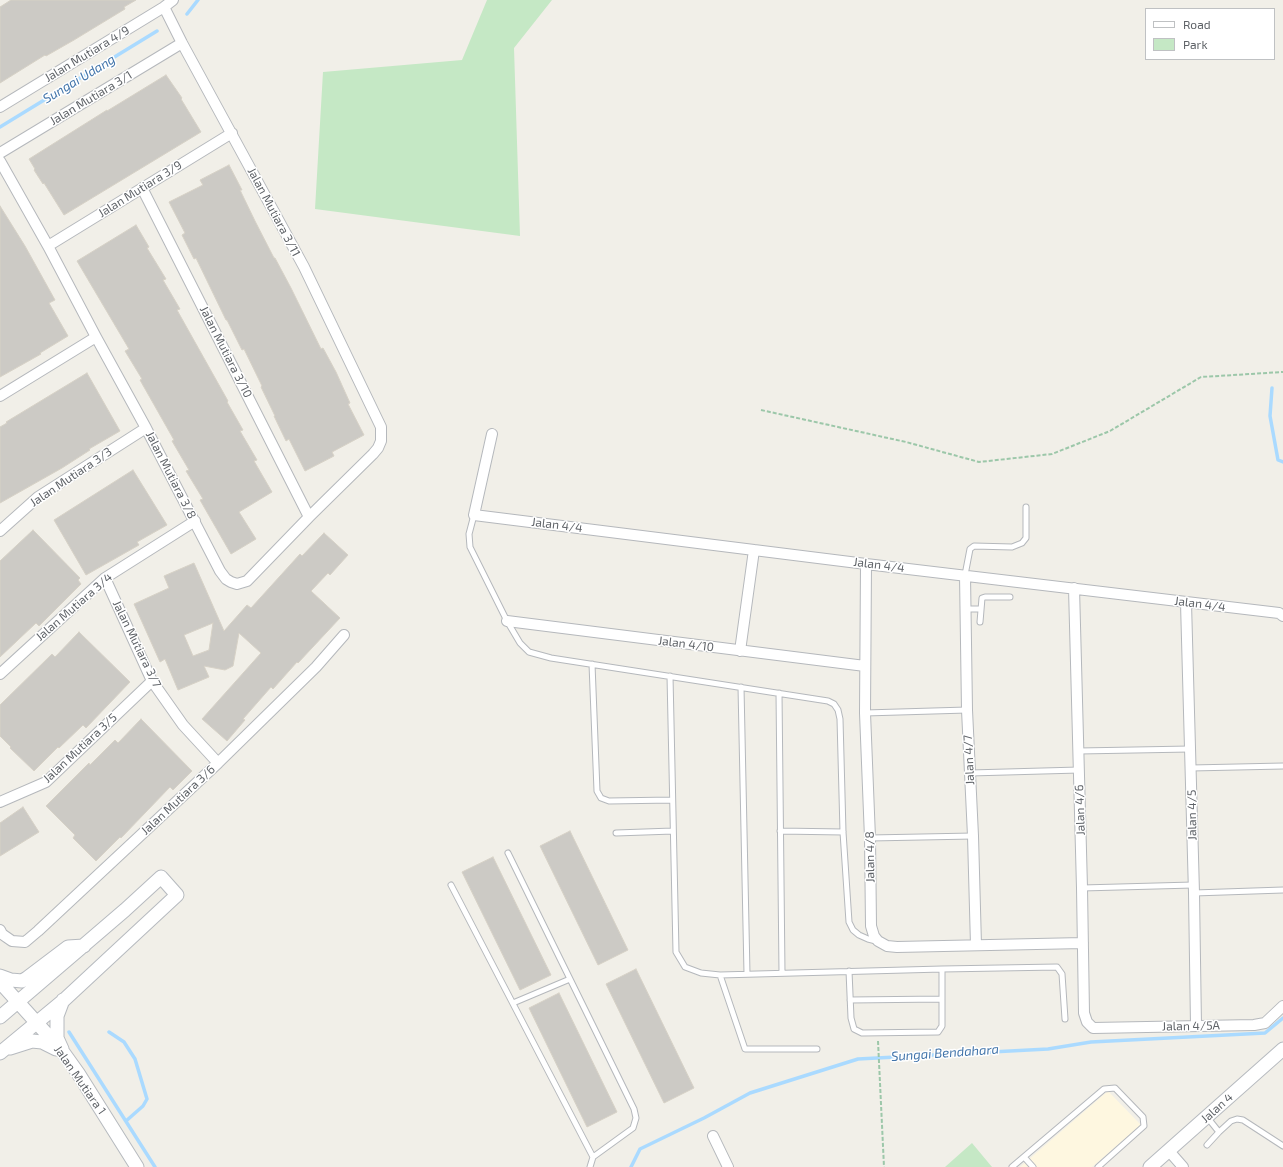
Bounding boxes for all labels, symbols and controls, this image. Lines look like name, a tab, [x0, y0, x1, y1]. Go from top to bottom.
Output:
legend	[1145, 8, 1275, 60]
text: Road	[1183, 17, 1211, 31]
street label: Jalan Mutiara 4/9	[42, 23, 132, 85]
text: Park	[1183, 37, 1208, 51]
water label: Sungai Udang	[40, 51, 118, 107]
street label: Jalan Mutiara 3/1	[47, 68, 135, 128]
street label: Jalan Mutiara 3/9	[96, 158, 184, 220]
street label: Jalan Mutiara 3/11	[245, 165, 303, 259]
street label: Jalan Mutiara 3/10	[197, 304, 255, 400]
street label: Jalan Mutiara 3/8	[143, 429, 199, 521]
street label: Jalan Mutiara 3/3	[27, 444, 115, 510]
street label: Jalan 4/4	[531, 515, 583, 535]
street label: Jalan 4/4	[853, 555, 905, 575]
street label: Jalan Mutiara 3/4	[33, 570, 115, 644]
street label: Jalan 4/4	[1174, 594, 1226, 614]
street label: Jalan Mutiara 3/7	[110, 598, 164, 690]
street label: Jalan 4/10	[657, 633, 715, 655]
street label: Jalan Mutiara 3/5	[40, 710, 120, 786]
street label: Jalan 4/7	[960, 735, 978, 785]
street label: Jalan Mutiara 3/6	[138, 762, 218, 838]
street label: Jalan 4/6	[1072, 784, 1088, 836]
street label: Jalan 4/5	[1184, 790, 1200, 840]
street label: Jalan 4/8	[862, 831, 878, 883]
street label: Jalan 4/5A	[1162, 1018, 1220, 1034]
water label: Sungai Bendahara	[891, 1041, 999, 1065]
street label: Jalan Mutiara 1	[51, 1043, 109, 1117]
street label: Jalan 4	[1198, 1090, 1236, 1126]

